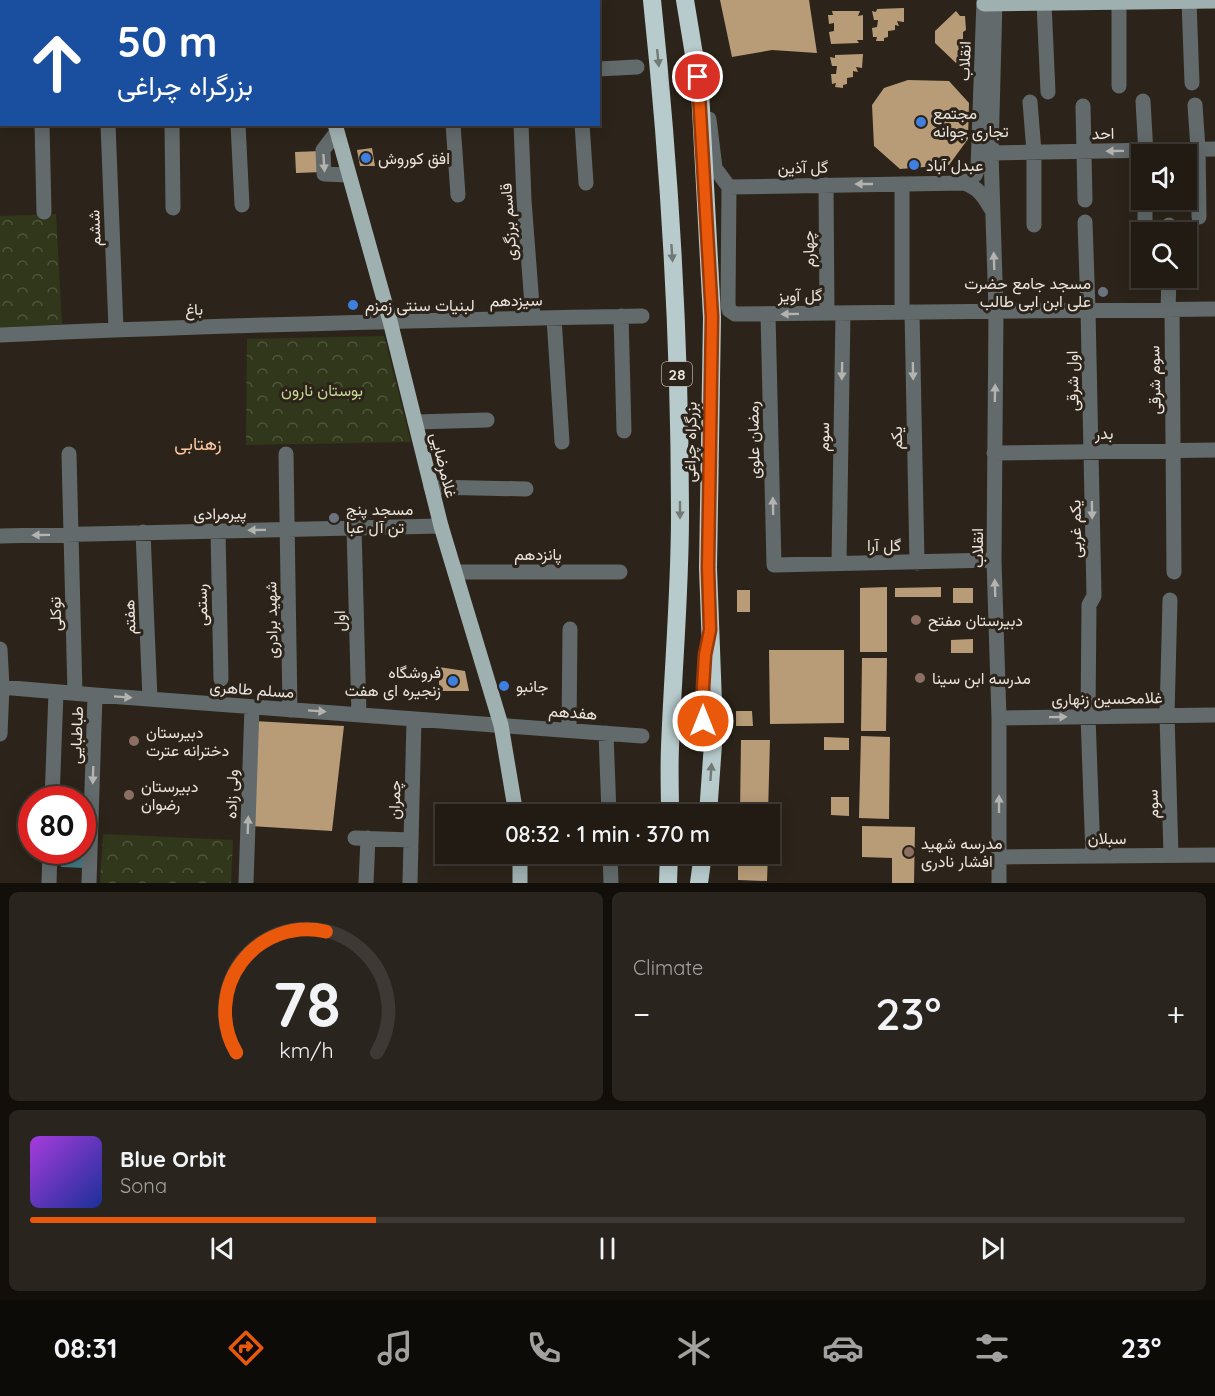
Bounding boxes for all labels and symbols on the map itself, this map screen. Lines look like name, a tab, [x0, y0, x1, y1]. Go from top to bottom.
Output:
street label: انقلاب	[953, 41, 975, 81]
one-way arrow	[653, 49, 663, 68]
pin	[672, 51, 723, 102]
place label: مجتمع تجاری جوانه	[933, 103, 1009, 142]
marker: مجتمع تجاری جوانه	[914, 115, 928, 129]
street label: احد	[1091, 123, 1115, 143]
one-way arrow	[1105, 146, 1124, 155]
place label: افق کوروش	[378, 148, 450, 169]
marker: افق کوروش	[359, 151, 373, 165]
one-way arrow	[319, 154, 328, 173]
place label: عبدل آباد	[926, 155, 983, 175]
street label: گل آذین	[778, 157, 829, 178]
marker: عبدل آباد	[907, 158, 921, 172]
one-way arrow	[854, 179, 873, 189]
street label: قاسم برزگری	[495, 182, 522, 262]
street label: ششم	[83, 209, 106, 246]
street label: چهارم	[798, 230, 820, 267]
one-way arrow	[667, 243, 677, 262]
one-way arrow	[990, 252, 999, 271]
place label: مسجد جامع حضرت علی ابن ابی طالب	[964, 273, 1091, 312]
street label: گل آویز	[776, 285, 823, 306]
marker: مسجد جامع حضرت علی ابن ابی طالب	[1096, 285, 1110, 299]
street label: سیزدهم	[489, 290, 543, 311]
place label: لبنیات سنتی زمزم	[365, 295, 475, 316]
marker: لبنیات سنتی زمزم	[346, 298, 360, 312]
street label: باغ	[185, 299, 203, 321]
one-way arrow	[781, 309, 800, 318]
street label: سوم شرقی	[1143, 345, 1166, 415]
street label: اول شرقی	[1061, 350, 1084, 412]
one-way arrow	[908, 361, 918, 380]
road number: 28	[662, 362, 692, 386]
one-way arrow	[837, 362, 847, 381]
park label: بوستان نارون	[281, 380, 363, 401]
one-way arrow	[990, 383, 1000, 402]
street label: رمضان علوی	[742, 401, 765, 479]
street label: بزرگراه چراغی	[679, 402, 703, 483]
street label: سوم	[813, 422, 834, 452]
street label: بدر	[1093, 423, 1114, 444]
street label: یکم	[886, 426, 907, 450]
street label: غلامرضایی	[425, 430, 462, 500]
district label: زهتابی	[174, 432, 222, 455]
one-way arrow	[768, 497, 777, 516]
place label: مسجد پنج تن آل عبا	[346, 499, 413, 538]
street label: یکم غربی	[1064, 500, 1087, 558]
one-way arrow	[675, 501, 685, 520]
one-way arrow	[1087, 501, 1097, 520]
street label: پیرمرادی	[193, 503, 247, 525]
marker: مسجد پنج تن آل عبا	[327, 511, 341, 525]
one-way arrow	[247, 525, 266, 535]
street label: انقلاب	[967, 528, 987, 568]
one-way arrow	[31, 530, 50, 540]
street label: گل آرا	[867, 535, 901, 556]
street label: پانزدهم	[514, 544, 562, 566]
one-way arrow	[991, 578, 1000, 597]
street label: شهید برادری	[260, 581, 283, 659]
street label: رستمی	[191, 584, 212, 626]
street label: توکلی	[44, 596, 67, 632]
street label: هفتم	[118, 599, 141, 635]
street label: اول	[329, 610, 350, 632]
place label: دبیرستان مفتح	[928, 610, 1023, 632]
marker: دبیرستان مفتح	[909, 613, 923, 627]
place label: فروشگاه زنجیره ای هفت	[345, 662, 441, 701]
place label: مدرسه ابن سینا	[932, 668, 1031, 689]
marker: مدرسه ابن سینا	[913, 671, 927, 685]
marker: فروشگاه زنجیره ای هفت	[446, 674, 460, 688]
street label: مسلم طاهری	[209, 676, 295, 703]
place label: جانبو	[516, 676, 548, 697]
marker: جانبو	[497, 679, 511, 693]
street label: غلامحسین زنهاری	[1051, 687, 1163, 710]
position arrow	[671, 689, 735, 753]
one-way arrow	[113, 692, 132, 702]
street label: هفدهم	[548, 700, 598, 725]
street label: طباطبایی	[65, 706, 88, 764]
one-way arrow	[308, 707, 327, 716]
one-way arrow	[1048, 712, 1067, 722]
place label: دبیرستان دخترانه عترت	[146, 722, 229, 761]
marker: دبیرستان دخترانه عترت	[127, 734, 141, 748]
one-way arrow	[706, 763, 716, 782]
one-way arrow	[88, 765, 97, 784]
street label: ولی زاده	[220, 769, 243, 819]
place label: دبیرستان رضوان	[141, 776, 198, 815]
street label: چمران	[384, 780, 406, 820]
speed limit sign: 80	[18, 786, 96, 864]
marker: دبیرستان رضوان	[122, 788, 136, 802]
street label: سوم	[1141, 789, 1164, 819]
one-way arrow	[994, 794, 1004, 813]
one-way arrow	[243, 815, 253, 834]
street label: سبلان	[1088, 828, 1126, 848]
place label: مدرسه شهید افشار نادری	[921, 833, 1002, 872]
marker: مدرسه شهید افشار نادری	[902, 845, 916, 859]

